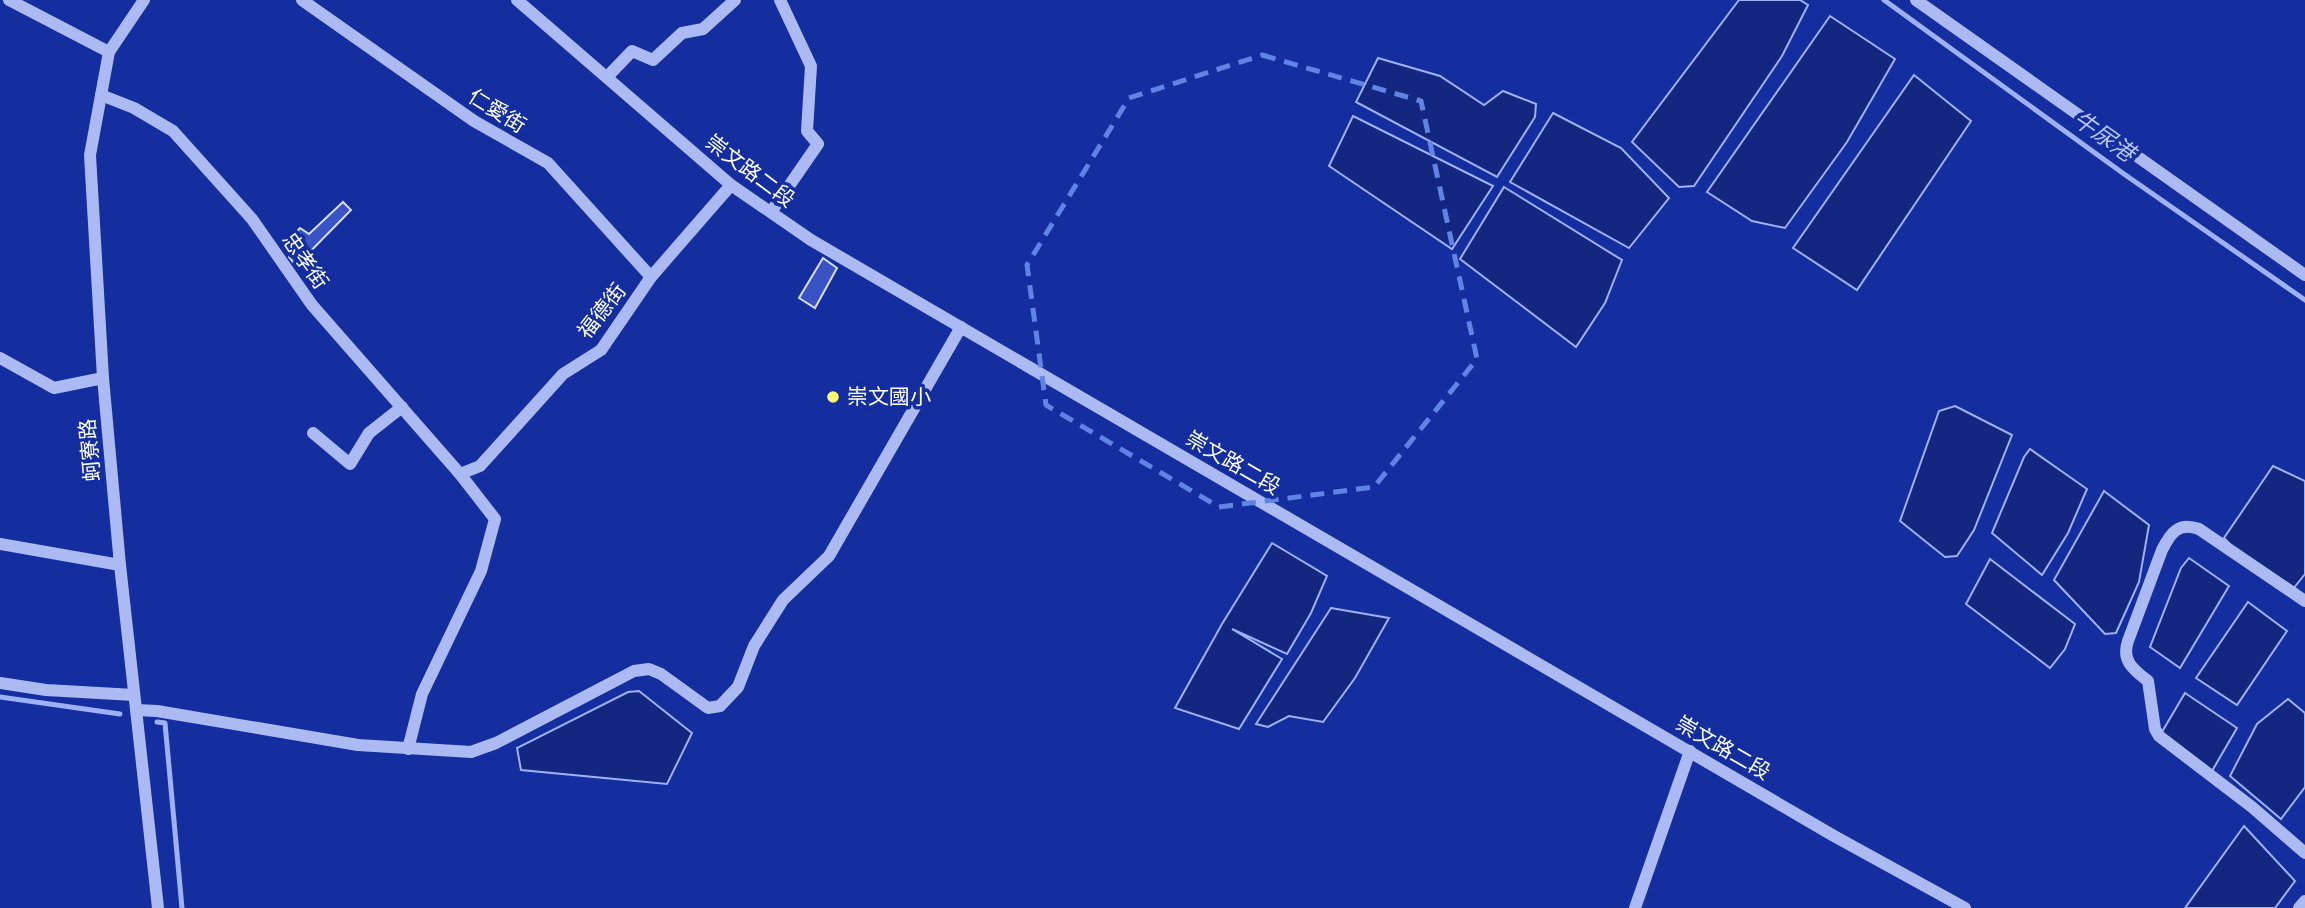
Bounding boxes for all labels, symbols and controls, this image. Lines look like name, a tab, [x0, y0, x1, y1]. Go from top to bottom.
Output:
street label: 仁愛街	[464, 83, 531, 138]
water label: 牛尿港	[2068, 105, 2143, 169]
street label: 崇文路二段	[701, 129, 800, 212]
street label: 忠孝街	[277, 228, 334, 294]
street label: 福德街	[572, 278, 631, 343]
place label: 崇文國小	[847, 384, 931, 409]
marker: 崇文國小	[825, 389, 841, 405]
street label: 蚵寮路	[74, 418, 105, 483]
street label: 崇文路二段	[1182, 425, 1285, 500]
street label: 崇文路二段	[1672, 710, 1775, 785]

